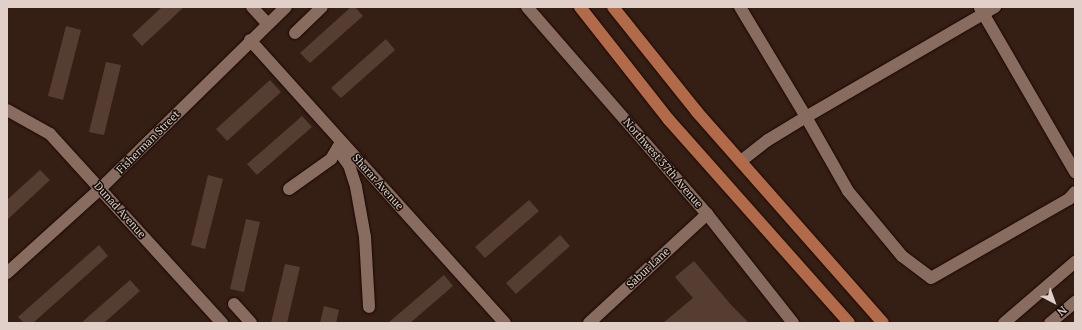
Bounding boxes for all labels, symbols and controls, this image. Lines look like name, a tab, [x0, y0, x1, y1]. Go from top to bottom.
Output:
street label: Fisherman Street	[114, 108, 182, 176]
street label: Northwest 37th Avenue	[621, 116, 705, 210]
street label: Sharar Avenue	[349, 151, 407, 213]
street label: Dunad Avenue	[91, 179, 149, 241]
street label: Sabur Lane	[624, 245, 672, 291]
north arrow	[1034, 282, 1074, 322]
text: N	[1054, 303, 1070, 319]

